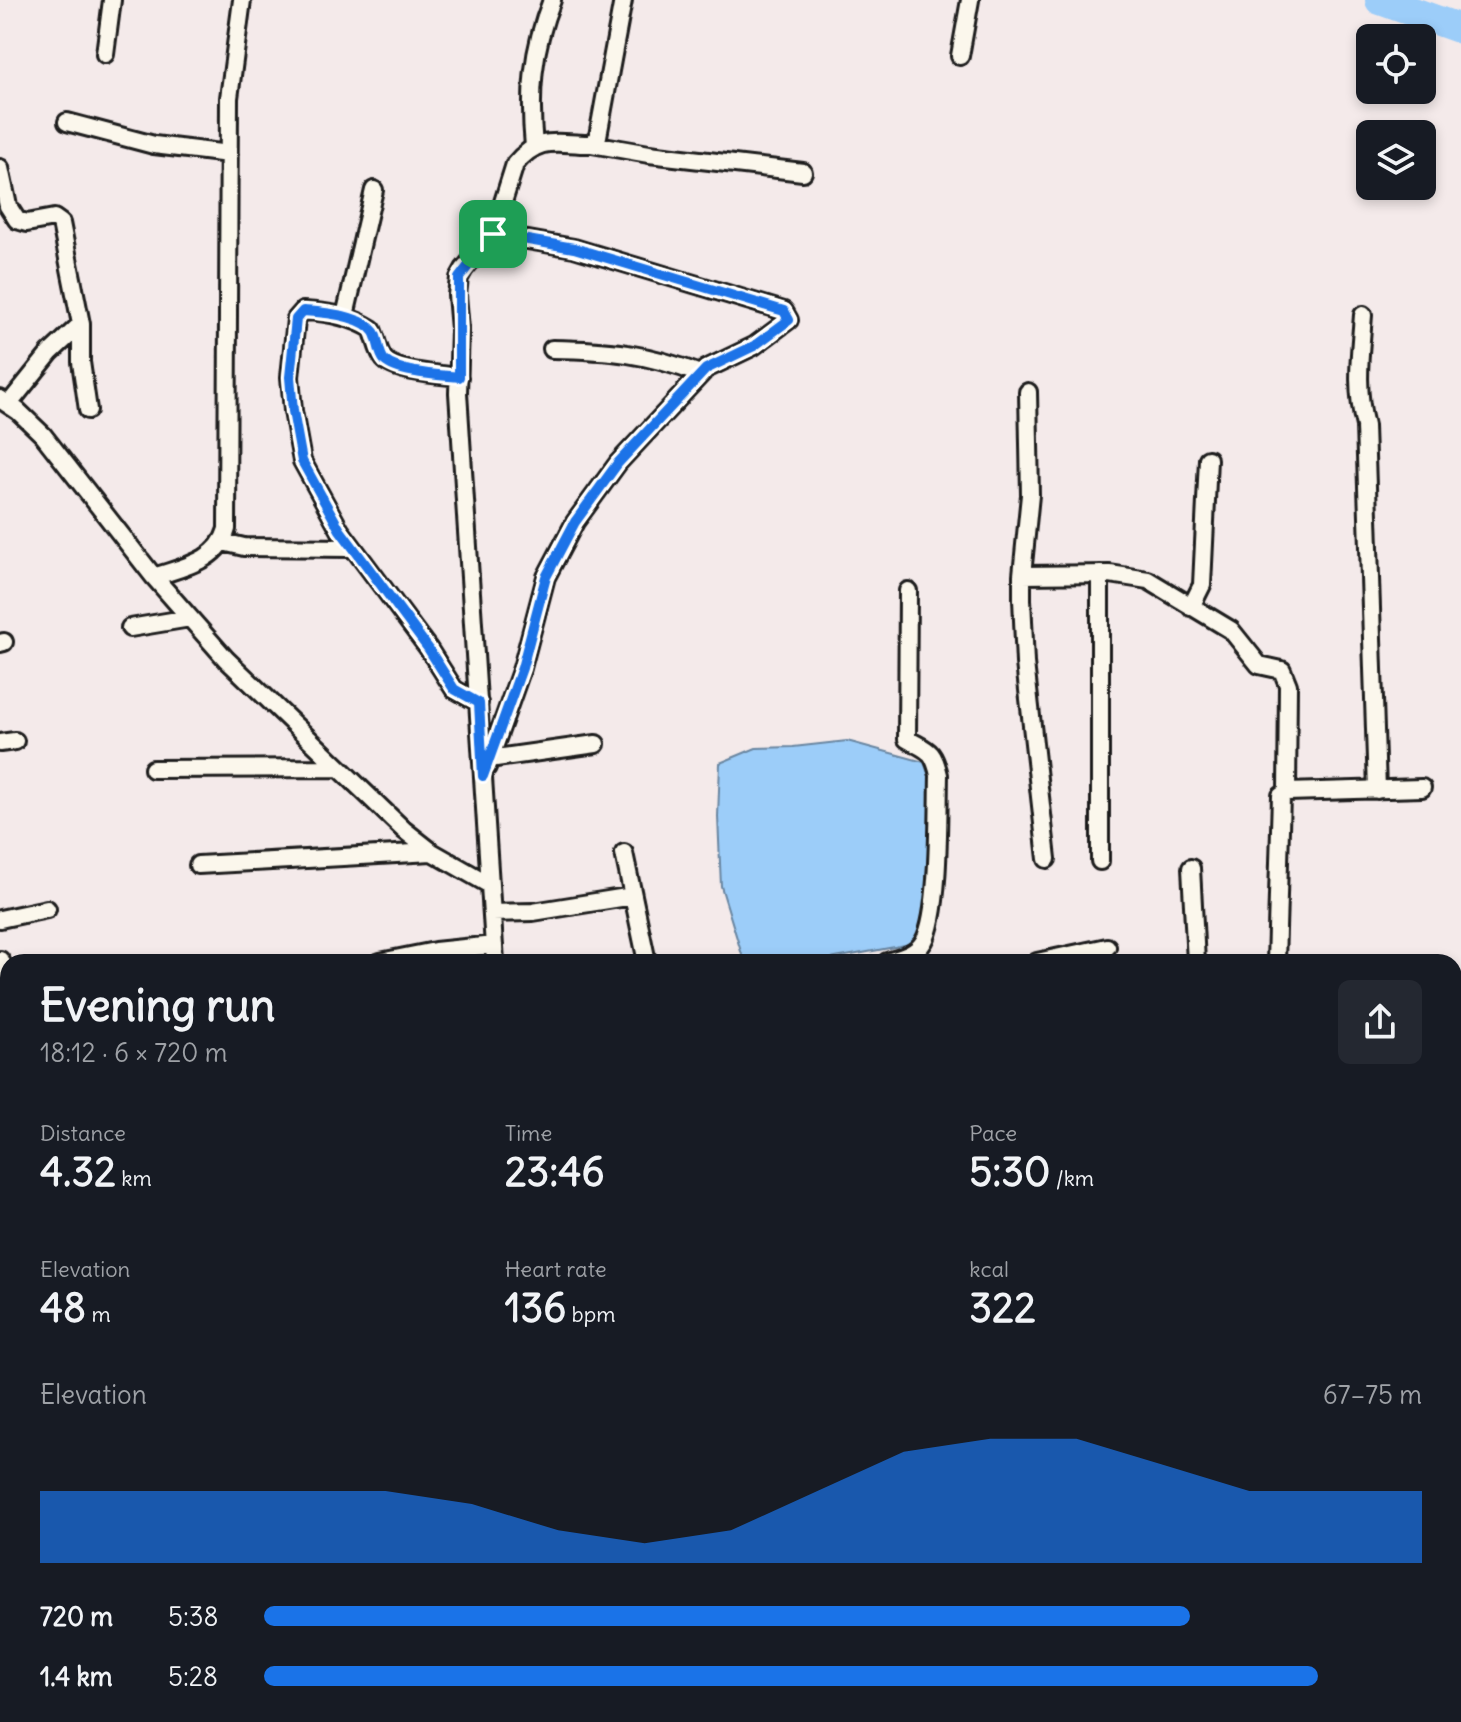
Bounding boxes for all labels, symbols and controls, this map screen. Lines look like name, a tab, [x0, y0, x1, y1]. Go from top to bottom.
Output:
map controls	[1356, 24, 1436, 200]
button: locate	[1356, 24, 1436, 104]
button: layers	[1356, 120, 1436, 200]
pin	[459, 200, 527, 268]
icon: arrive	[471, 212, 515, 256]
text: Evening run	[40, 978, 275, 1033]
button: share	[1338, 980, 1422, 1064]
text: 18:12 · 6 × 720 m	[40, 1036, 227, 1069]
text: Distance	[40, 1119, 126, 1147]
text: Time	[505, 1119, 552, 1147]
text: Pace	[969, 1119, 1017, 1147]
text: 4.32	[40, 1147, 116, 1197]
text: 23:46	[505, 1147, 605, 1197]
text: 5:30	[969, 1147, 1050, 1197]
text: km	[116, 1164, 152, 1192]
text: /km	[1050, 1164, 1094, 1192]
text: Elevation	[40, 1255, 130, 1283]
text: Heart rate	[505, 1255, 607, 1283]
text: kcal	[969, 1255, 1009, 1283]
text: 48	[40, 1283, 86, 1333]
text: 136	[505, 1283, 566, 1333]
text: 322	[969, 1283, 1036, 1333]
text: m	[86, 1300, 111, 1328]
text: bpm	[566, 1300, 616, 1328]
text: Elevation	[40, 1378, 147, 1411]
text: 67–75 m	[1323, 1378, 1422, 1411]
text: 720 m	[40, 1600, 113, 1633]
text: 5:38	[168, 1600, 219, 1633]
text: 1.4 km	[40, 1660, 113, 1693]
text: 5:28	[168, 1660, 218, 1693]

